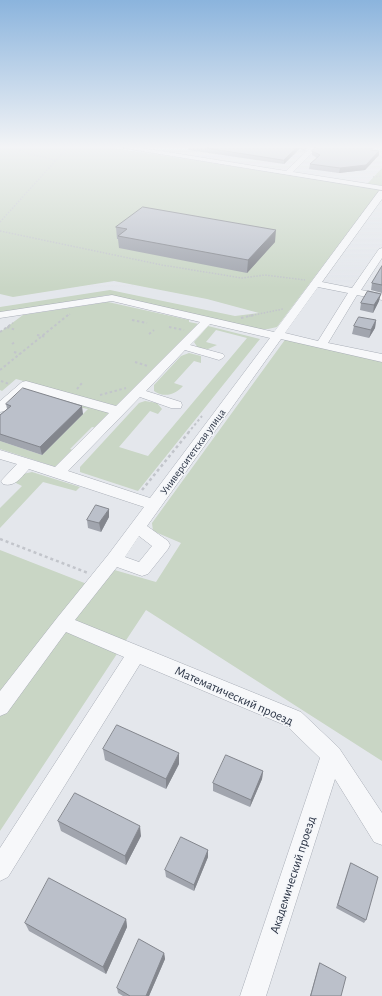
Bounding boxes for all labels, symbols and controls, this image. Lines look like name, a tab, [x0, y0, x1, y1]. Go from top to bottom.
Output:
street label: Университетская улица	[157, 406, 229, 498]
street label: Математический проезд	[172, 663, 296, 729]
street label: Академический проезд	[267, 814, 319, 936]

